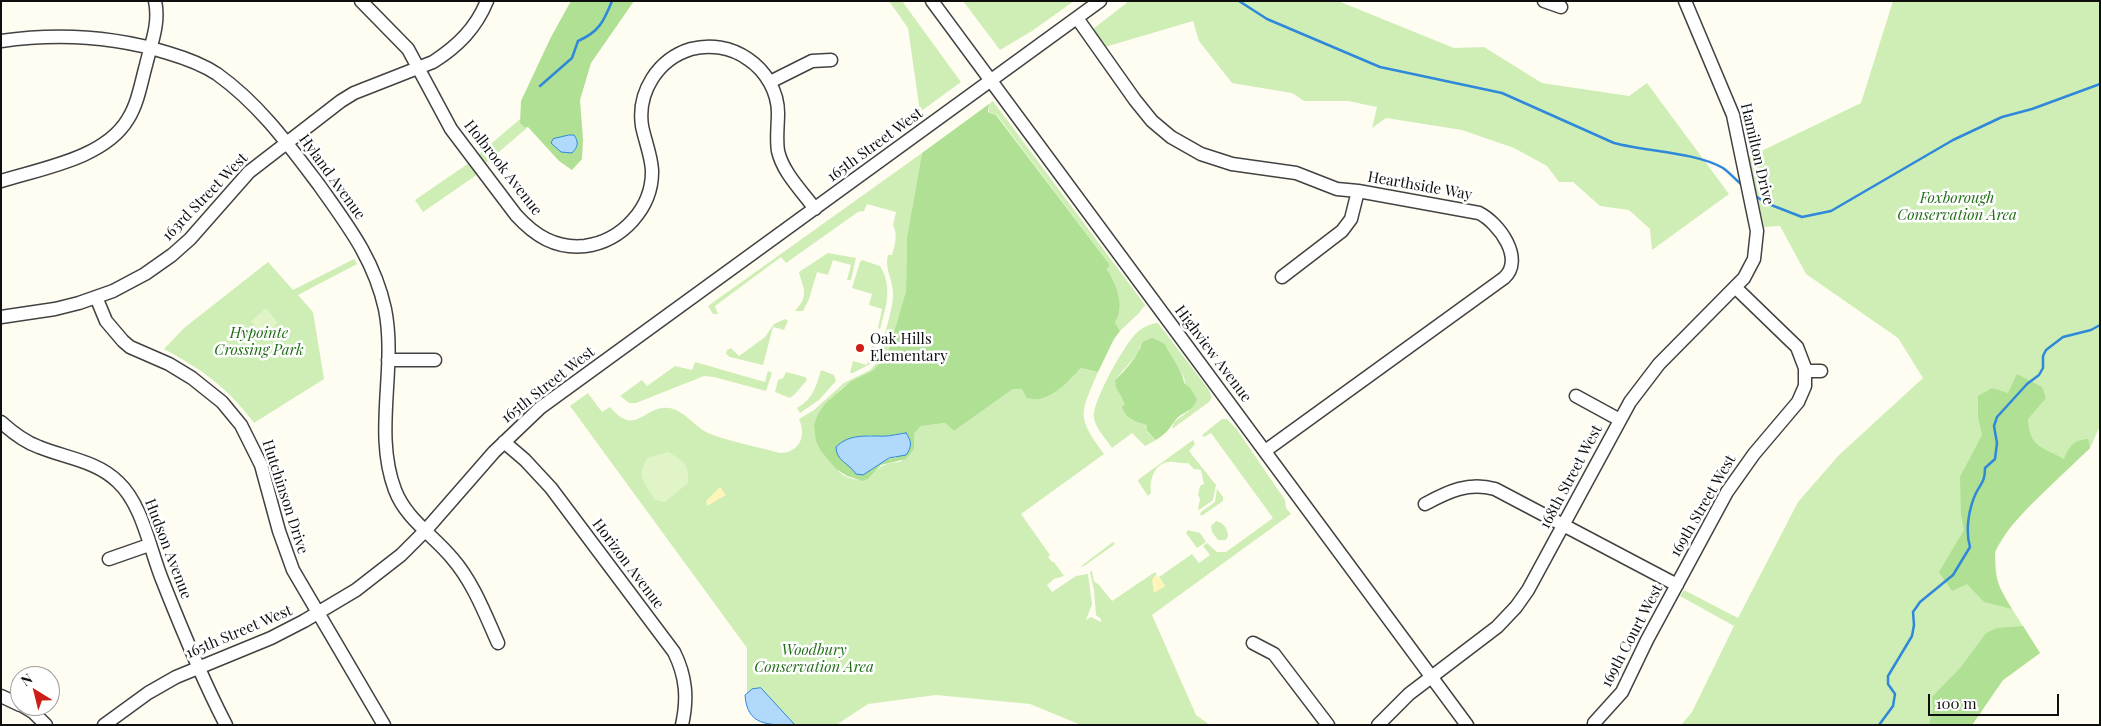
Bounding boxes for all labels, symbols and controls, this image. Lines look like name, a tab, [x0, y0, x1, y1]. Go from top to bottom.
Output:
street label: Hamilton Drive	[1737, 101, 1777, 207]
street label: 165th Street West	[824, 104, 926, 186]
street label: Holbrook Avenue	[460, 117, 546, 219]
street label: Hyland Avenue	[295, 131, 369, 223]
street label: 163rd Street West	[159, 149, 251, 245]
street label: Hearthside Way	[1366, 168, 1474, 204]
park label: Foxborough Conservation Area	[1897, 189, 2017, 224]
street label: Highview Avenue	[1171, 302, 1255, 406]
park label: Hypointe Crossing Park	[214, 324, 304, 359]
place label: Oak Hills Elementary	[870, 330, 948, 365]
marker: Oak Hills Elementary	[854, 342, 866, 354]
street label: 165th Street West	[498, 343, 598, 427]
street label: 168th Street West	[1536, 422, 1606, 532]
street label: Hutchinson Drive	[258, 438, 312, 556]
street label: 169th Street West	[1666, 452, 1740, 560]
street label: Hudson Avenue	[141, 496, 195, 602]
street label: Horizon Avenue	[588, 515, 668, 613]
street label: 169th Court West	[1597, 581, 1667, 691]
street label: 165th Street West	[183, 602, 295, 662]
park label: Woodbury Conservation Area	[754, 641, 874, 676]
north arrow	[10, 666, 60, 716]
text: N	[17, 669, 36, 690]
scale bar	[1931, 684, 2062, 716]
text: 100 m	[1936, 693, 1977, 713]

